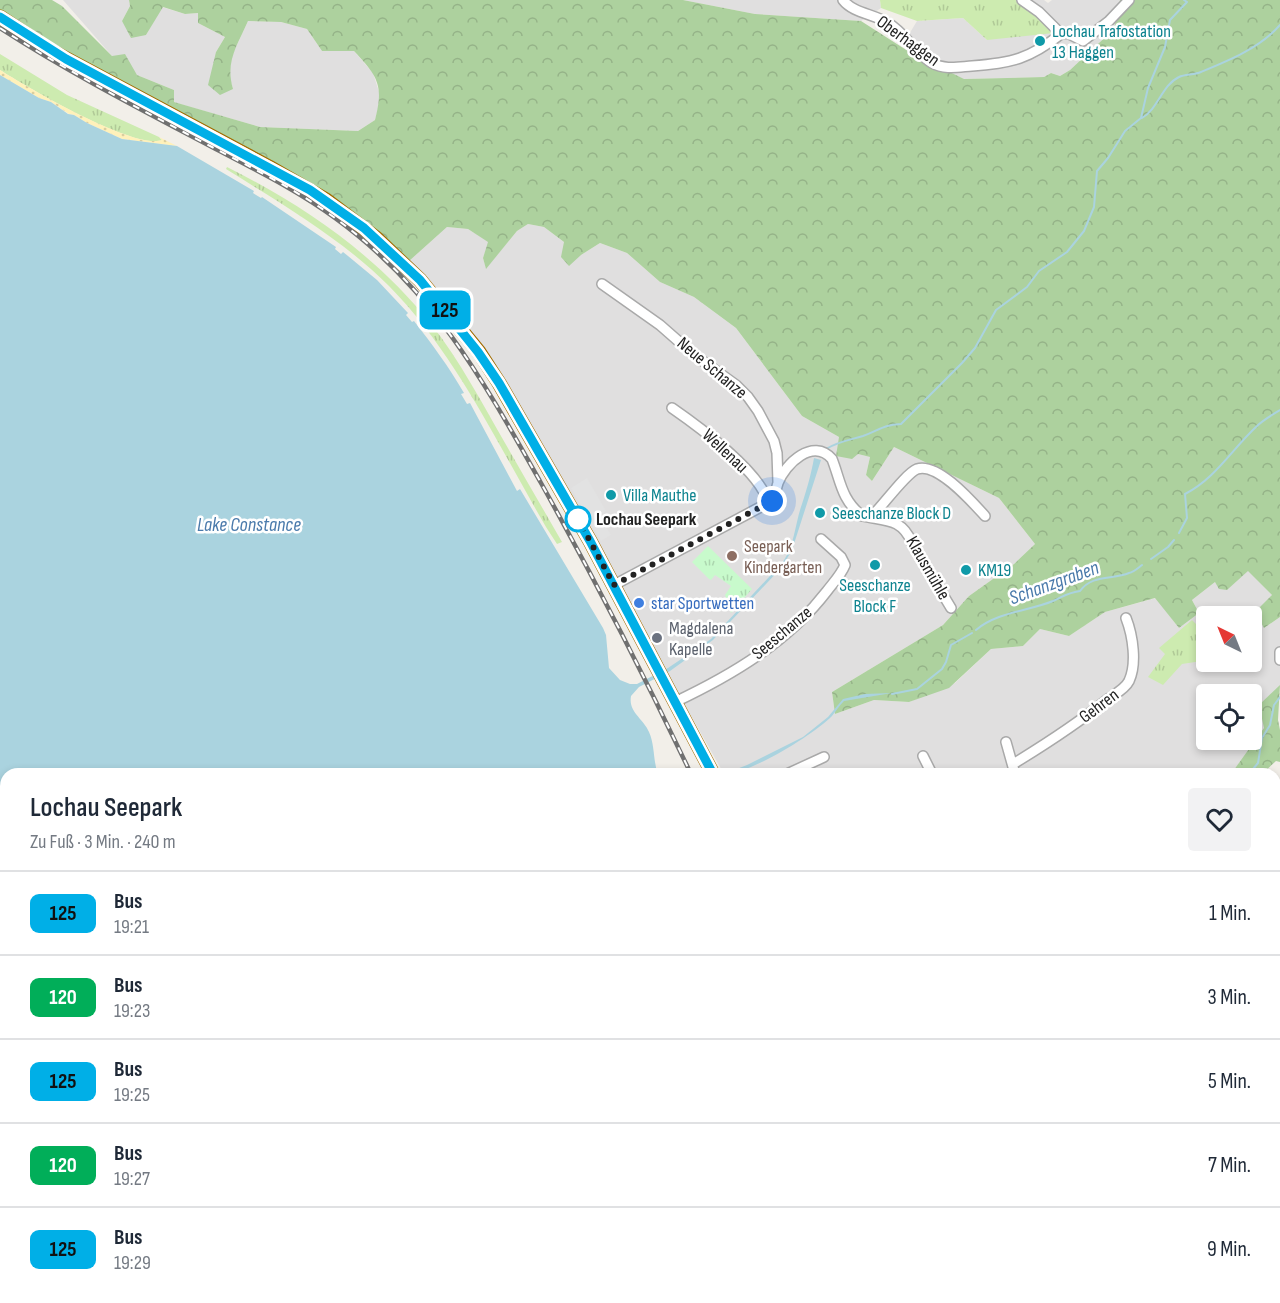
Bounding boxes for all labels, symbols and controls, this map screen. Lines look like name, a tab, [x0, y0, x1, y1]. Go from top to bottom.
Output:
street label: Oberhaggen	[872, 11, 944, 71]
place label: Lochau Trafostation 13 Haggen	[1052, 21, 1171, 63]
marker: Lochau Trafostation 13 Haggen	[1033, 34, 1047, 48]
line badge: 125	[410, 290, 480, 330]
text: 125	[432, 298, 458, 323]
street label: Neue Schanze	[673, 333, 751, 403]
street label: Wellenau	[698, 425, 752, 477]
place label: Villa Mauthe	[623, 485, 697, 506]
your location	[757, 486, 787, 516]
marker: Villa Mauthe	[604, 488, 618, 502]
place label: Seeschanze Block D	[832, 503, 951, 524]
marker: Lochau Seepark	[565, 506, 591, 532]
marker: Seeschanze Block D	[813, 506, 827, 520]
place label: Lochau Seepark	[596, 509, 697, 530]
water label: Lake Constance	[197, 513, 301, 537]
street label: Klausmühle	[901, 533, 955, 603]
place label: Seepark Kindergarten	[744, 536, 822, 578]
marker: Seepark Kindergarten	[725, 549, 739, 563]
water label: Schanzgraben	[1006, 556, 1102, 610]
marker: Seeschanze Block F	[868, 558, 882, 572]
place label: KM19	[978, 560, 1011, 581]
marker: KM19	[959, 563, 973, 577]
place label: Seeschanze Block F	[839, 575, 911, 617]
place label: star Sportwetten	[651, 593, 754, 614]
marker: star Sportwetten	[632, 596, 646, 610]
street label: Seeschanze	[748, 602, 816, 664]
north arrow	[1196, 606, 1262, 672]
map controls	[1196, 606, 1262, 750]
place label: Magdalena Kapelle	[669, 618, 733, 660]
marker: Magdalena Kapelle	[650, 631, 664, 645]
street label: Gehren	[1075, 684, 1123, 728]
button: locate	[1196, 684, 1262, 750]
button: heart	[1188, 788, 1251, 851]
text: Lochau Seepark	[30, 791, 182, 824]
text: Zu Fuß · 3 Min. · 240 m	[30, 830, 176, 854]
text: Bus	[114, 888, 143, 915]
text: 1 Min.	[1209, 900, 1251, 927]
text: 125	[50, 901, 76, 926]
text: 19:21	[114, 915, 149, 939]
text: Bus	[114, 972, 143, 999]
text: 3 Min.	[1208, 984, 1251, 1011]
text: 120	[49, 985, 77, 1010]
text: 19:23	[114, 999, 150, 1023]
text: Bus	[114, 1056, 143, 1083]
text: 5 Min.	[1208, 1068, 1251, 1095]
text: 125	[50, 1069, 76, 1094]
text: 19:25	[114, 1083, 150, 1107]
text: Bus	[114, 1140, 143, 1167]
text: 7 Min.	[1208, 1152, 1251, 1179]
text: 120	[49, 1153, 77, 1178]
text: 19:27	[114, 1167, 150, 1191]
text: Bus	[114, 1224, 143, 1251]
text: 9 Min.	[1207, 1236, 1251, 1263]
text: 125	[50, 1237, 76, 1262]
text: 19:29	[114, 1251, 151, 1275]

